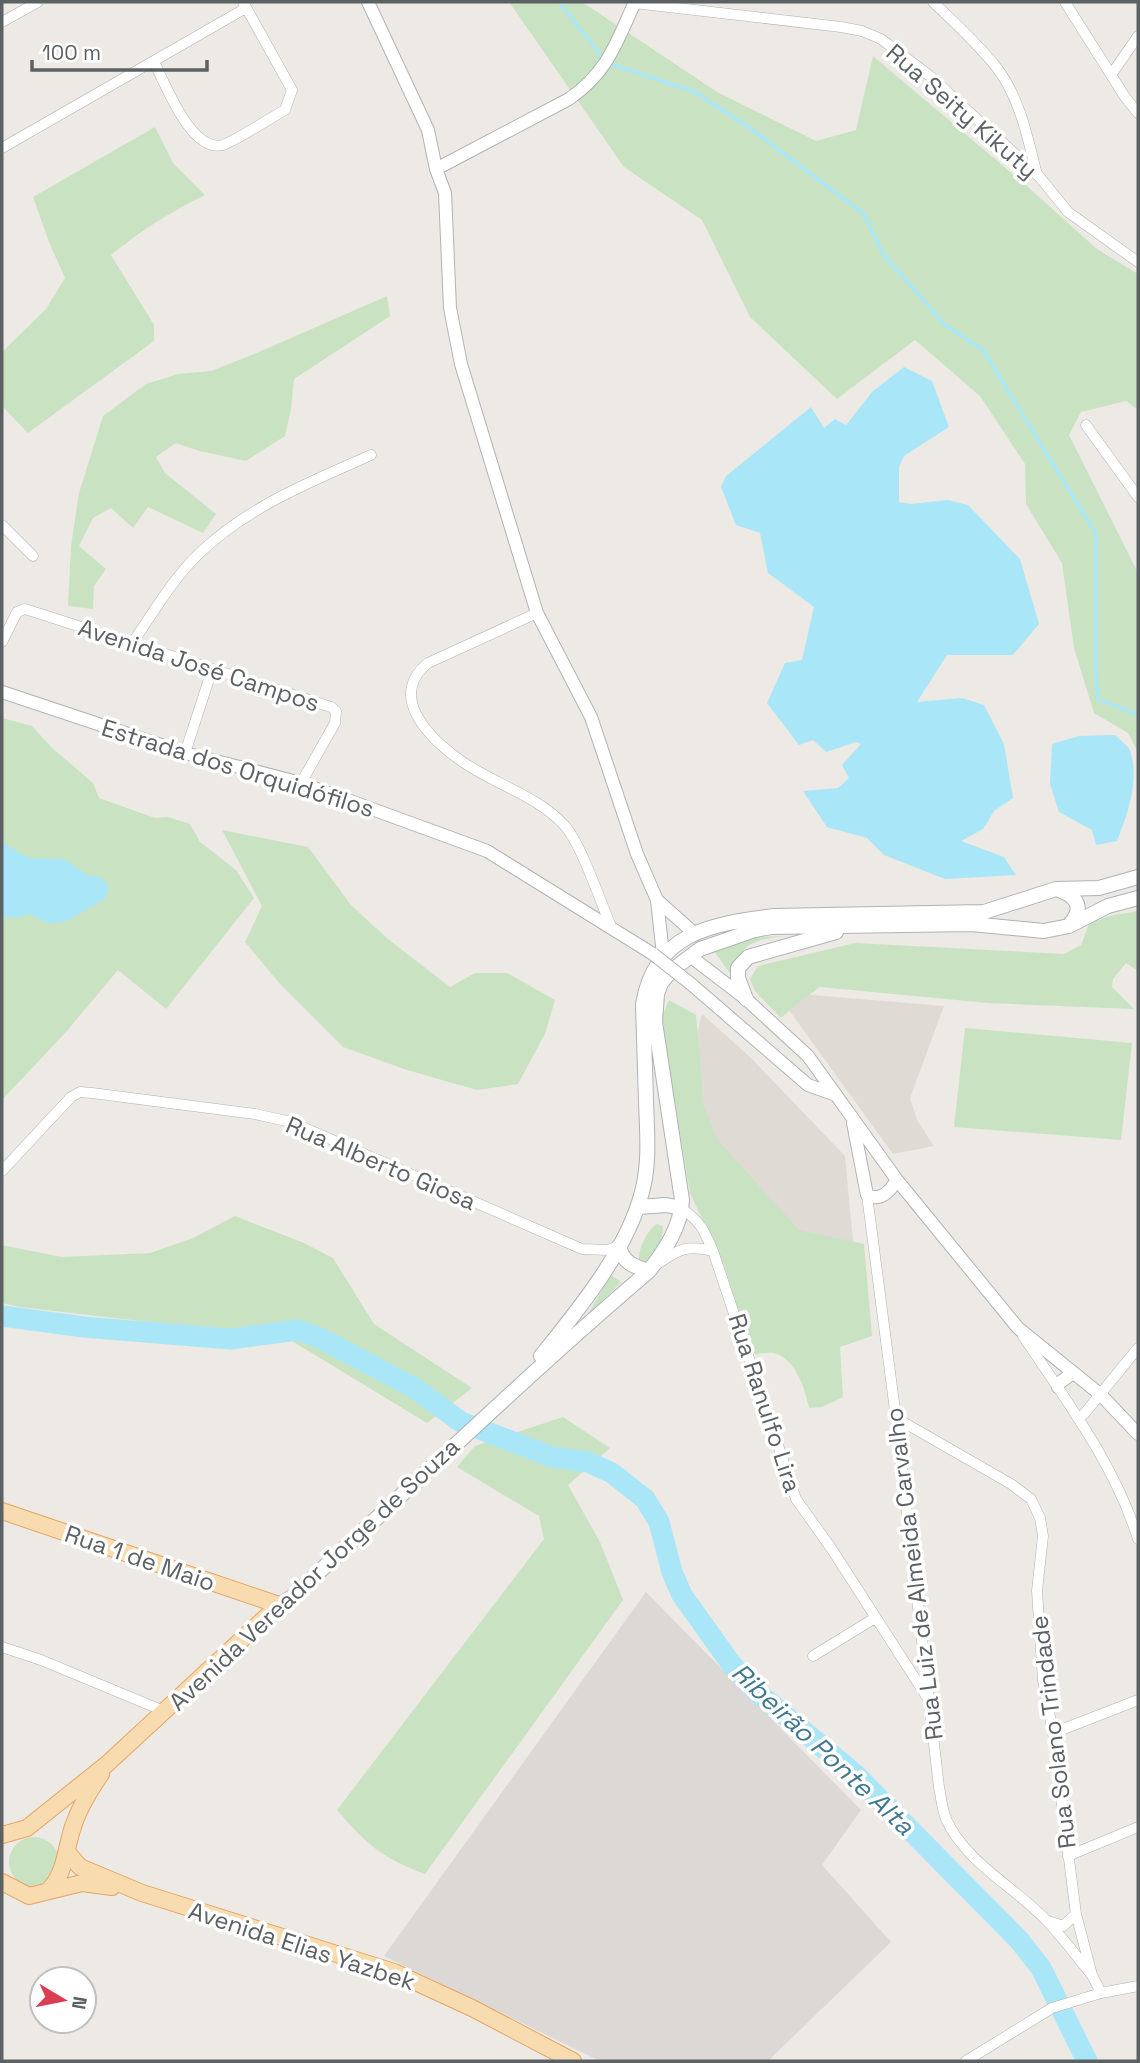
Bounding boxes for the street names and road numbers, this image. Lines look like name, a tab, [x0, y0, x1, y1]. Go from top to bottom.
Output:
street label: Rua Seity Kikuty	[880, 37, 1044, 185]
street label: Avenida José Campos	[75, 611, 323, 719]
street label: Estrada dos Orquidófilos	[98, 712, 378, 824]
street label: Rua Alberto Giosa	[281, 1109, 481, 1217]
street label: Rua Ranulfo Lira	[721, 1310, 809, 1497]
street label: Rua Luiz de Almeida Carvalho	[878, 1406, 950, 1742]
street label: Avenida Vereador Jorge de Souza	[162, 1431, 466, 1717]
street label: Rua 1 de Maio	[61, 1518, 219, 1598]
street label: Rua Solano Trindade	[1023, 1614, 1083, 1850]
street label: Avenida Elias Yazbek	[185, 1895, 419, 1997]

